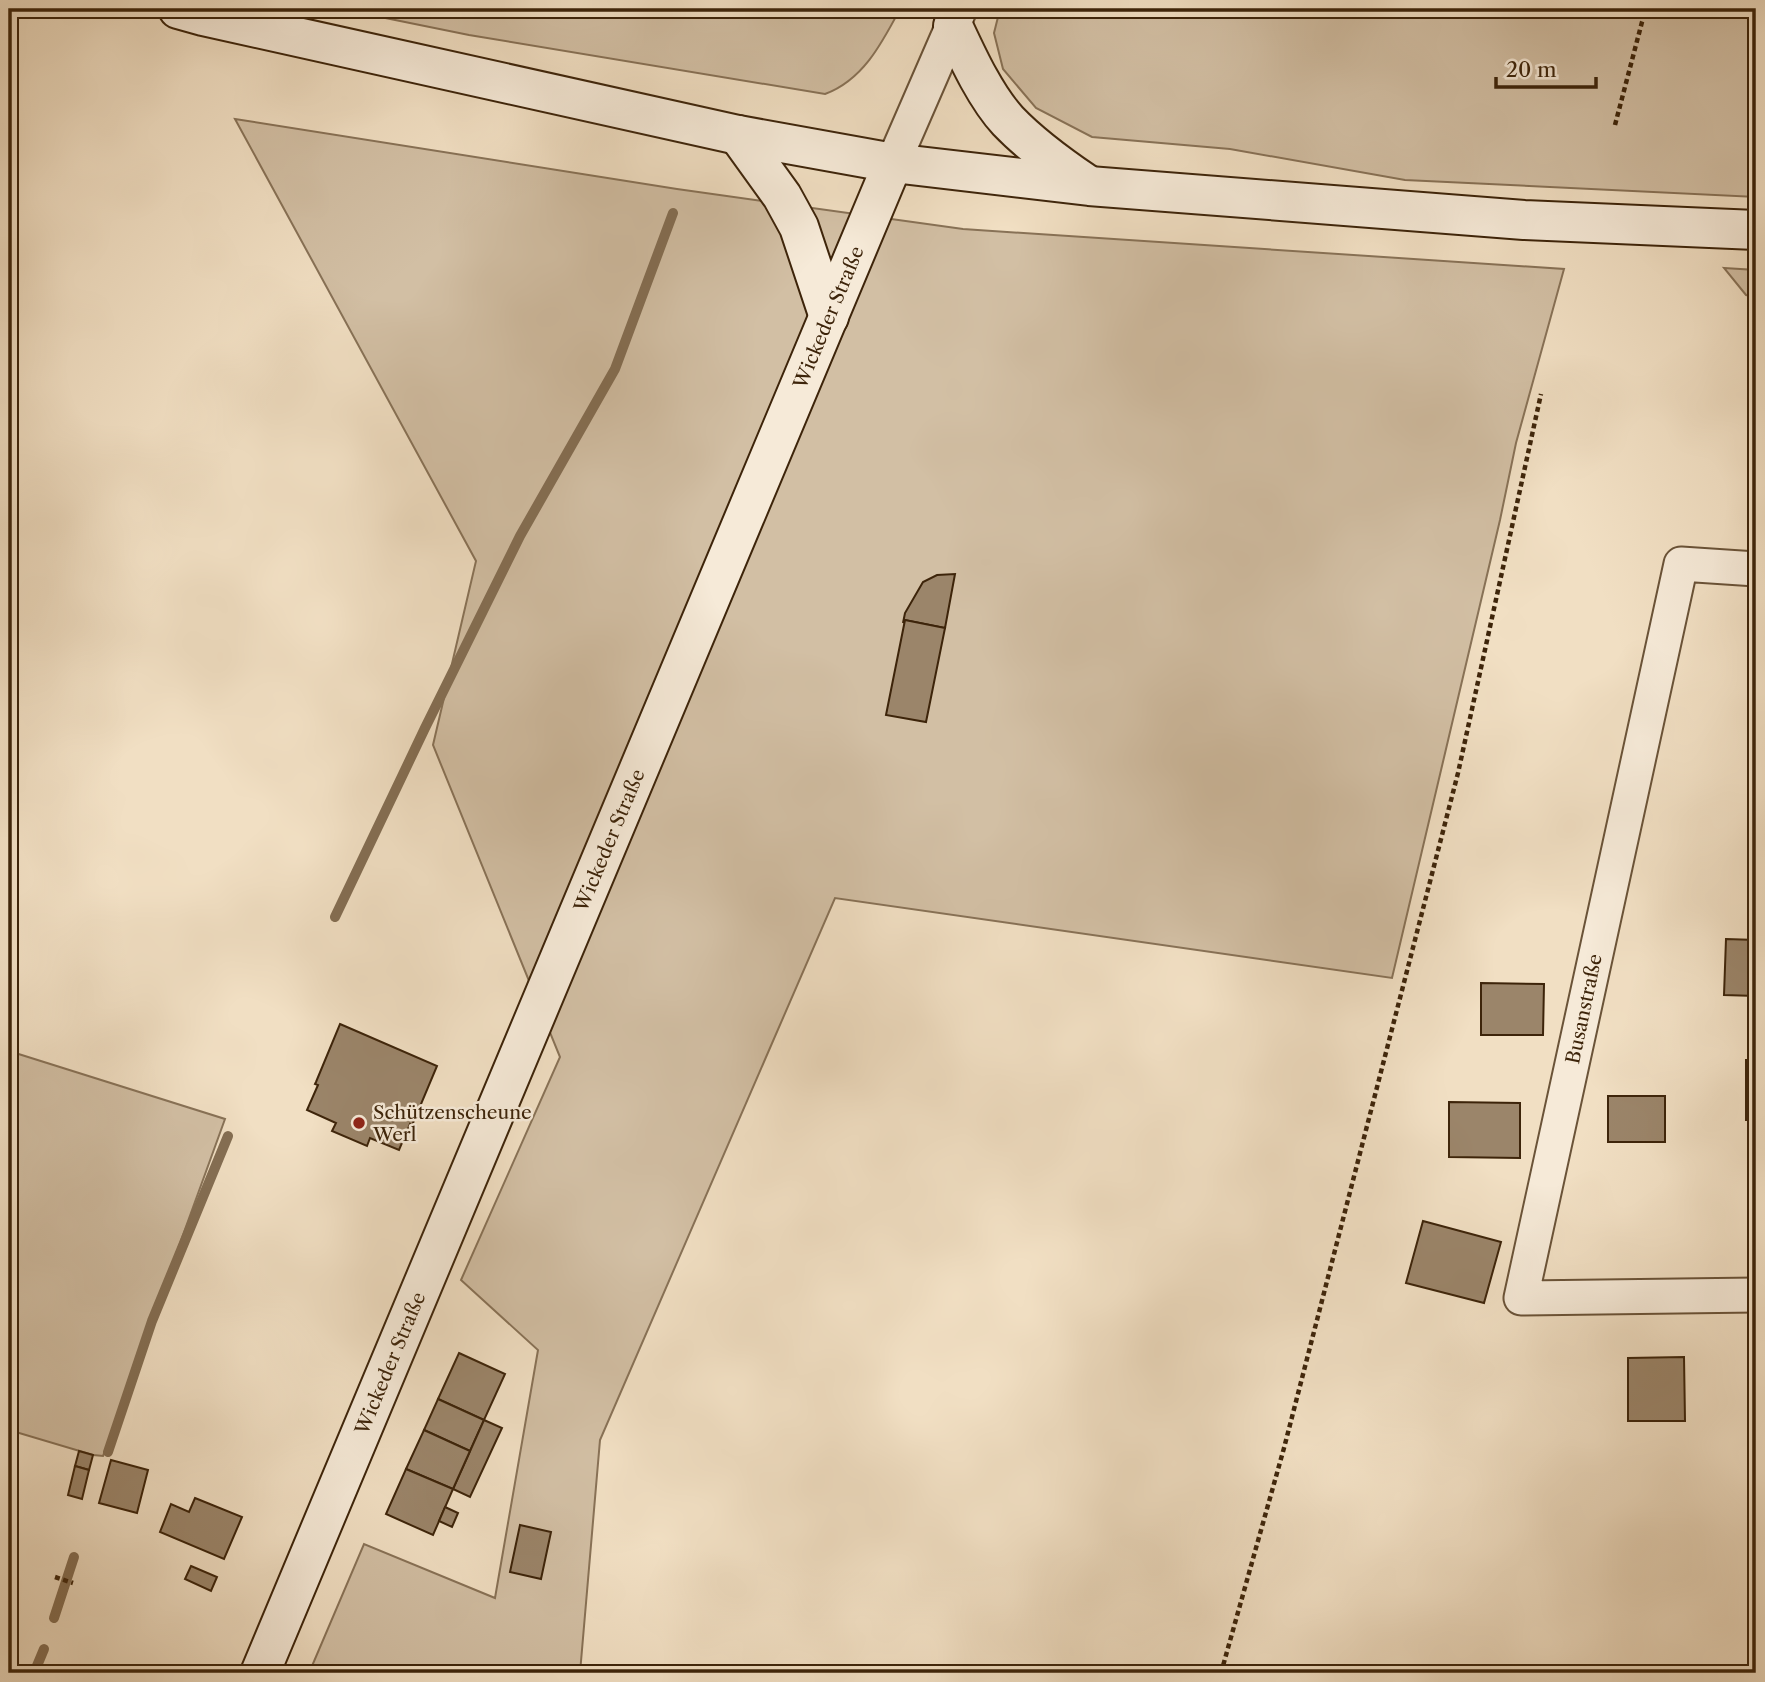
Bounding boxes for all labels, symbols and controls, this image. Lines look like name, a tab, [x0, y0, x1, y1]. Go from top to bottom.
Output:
scale bar	[1496, 46, 1595, 90]
text: 20 m	[1506, 57, 1557, 82]
street label: Wickeder Straße	[788, 243, 868, 393]
street label: Wickeder Straße	[569, 766, 649, 916]
street label: Busanstraße	[1561, 952, 1607, 1066]
place label: Schützenscheune Werl	[372, 1101, 532, 1146]
marker: Schützenscheune Werl	[351, 1115, 367, 1131]
street label: Wickeder Straße	[349, 1288, 430, 1439]

